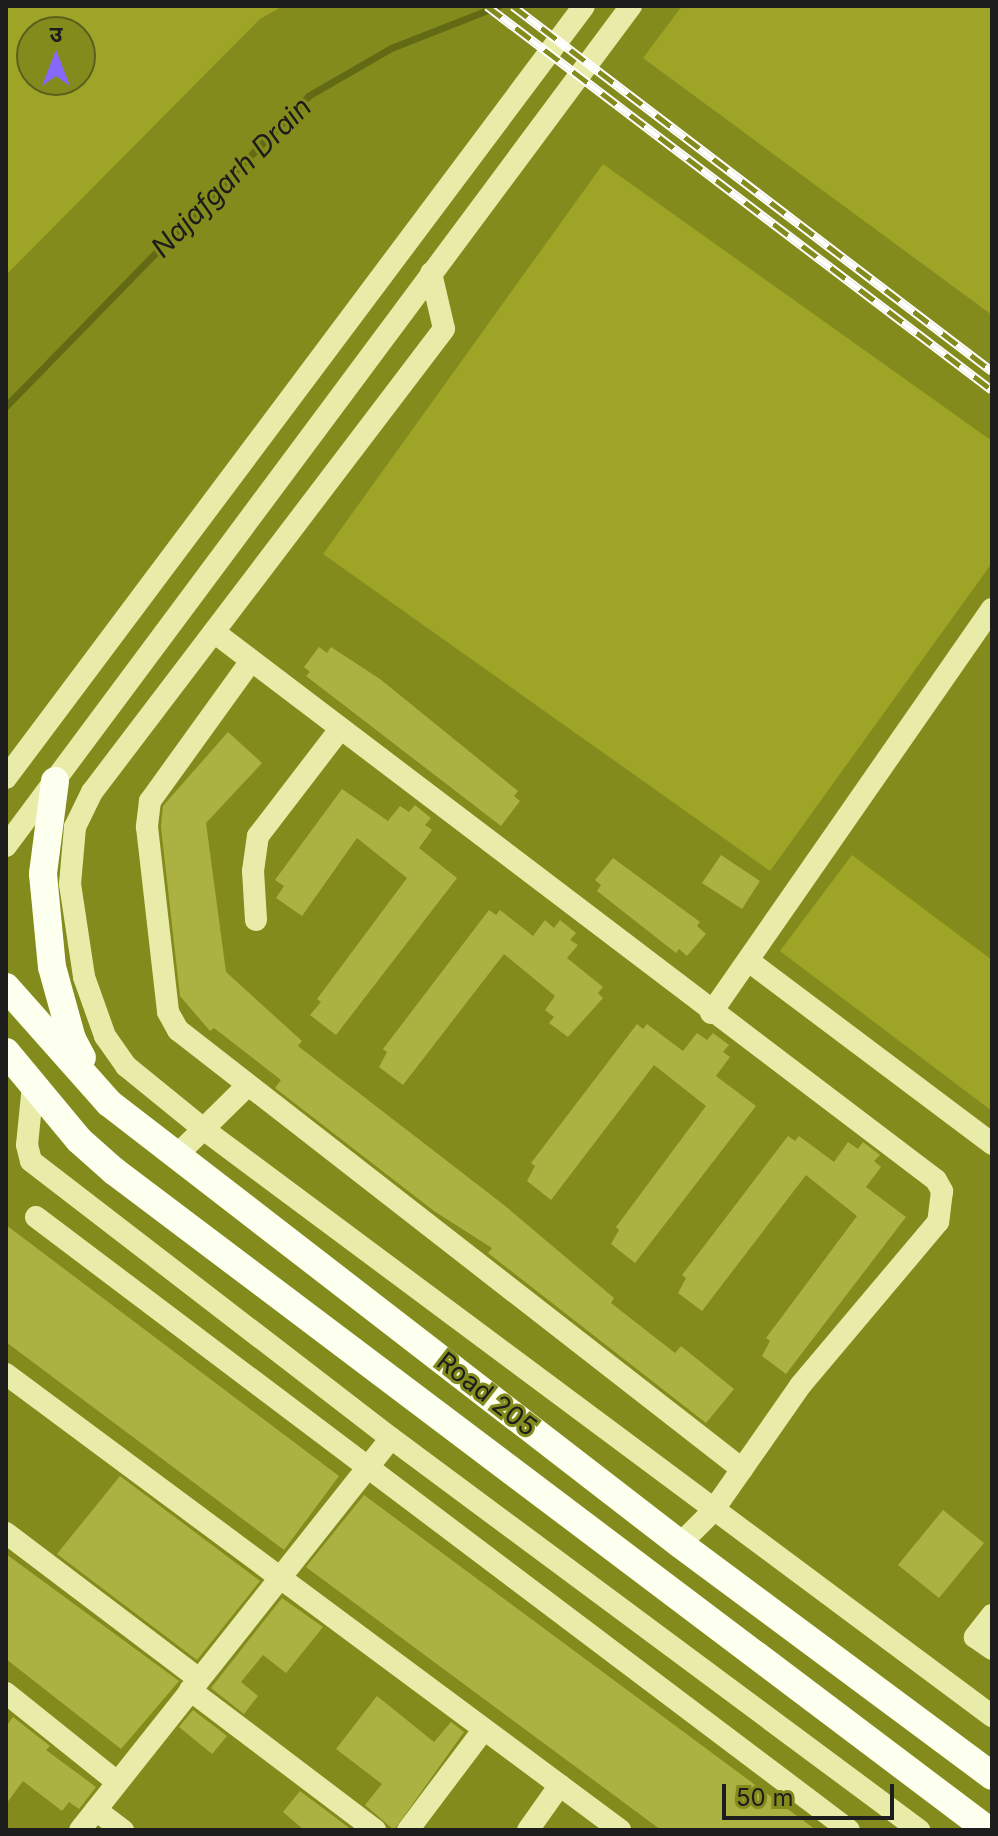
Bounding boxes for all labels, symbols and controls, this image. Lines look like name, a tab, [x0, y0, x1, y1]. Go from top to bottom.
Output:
north arrow	[16, 16, 96, 96]
text: उ	[50, 21, 62, 47]
water label: Najafgarh Drain	[144, 90, 318, 264]
street label: Road 205	[431, 1345, 543, 1443]
scale bar	[726, 1768, 898, 1818]
text: 50 m	[736, 1783, 794, 1812]

